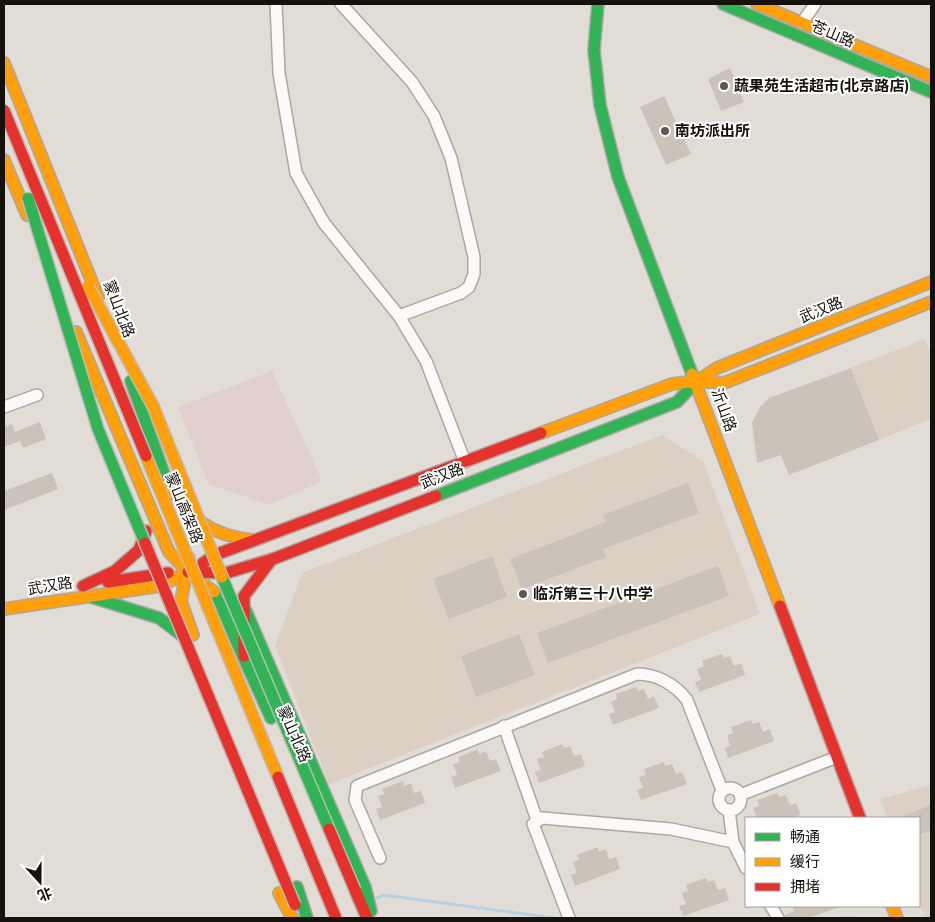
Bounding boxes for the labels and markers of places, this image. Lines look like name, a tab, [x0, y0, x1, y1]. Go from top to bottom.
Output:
place label: 蔬果苑生活超市(北京路店)	[734, 76, 910, 96]
marker: 蔬果苑生活超市(北京路店)	[718, 80, 730, 92]
place label: 南坊派出所	[675, 121, 750, 141]
marker: 南坊派出所	[659, 125, 671, 137]
place label: 临沂第三十八中学	[533, 584, 653, 604]
marker: 临沂第三十八中学	[517, 588, 529, 600]

